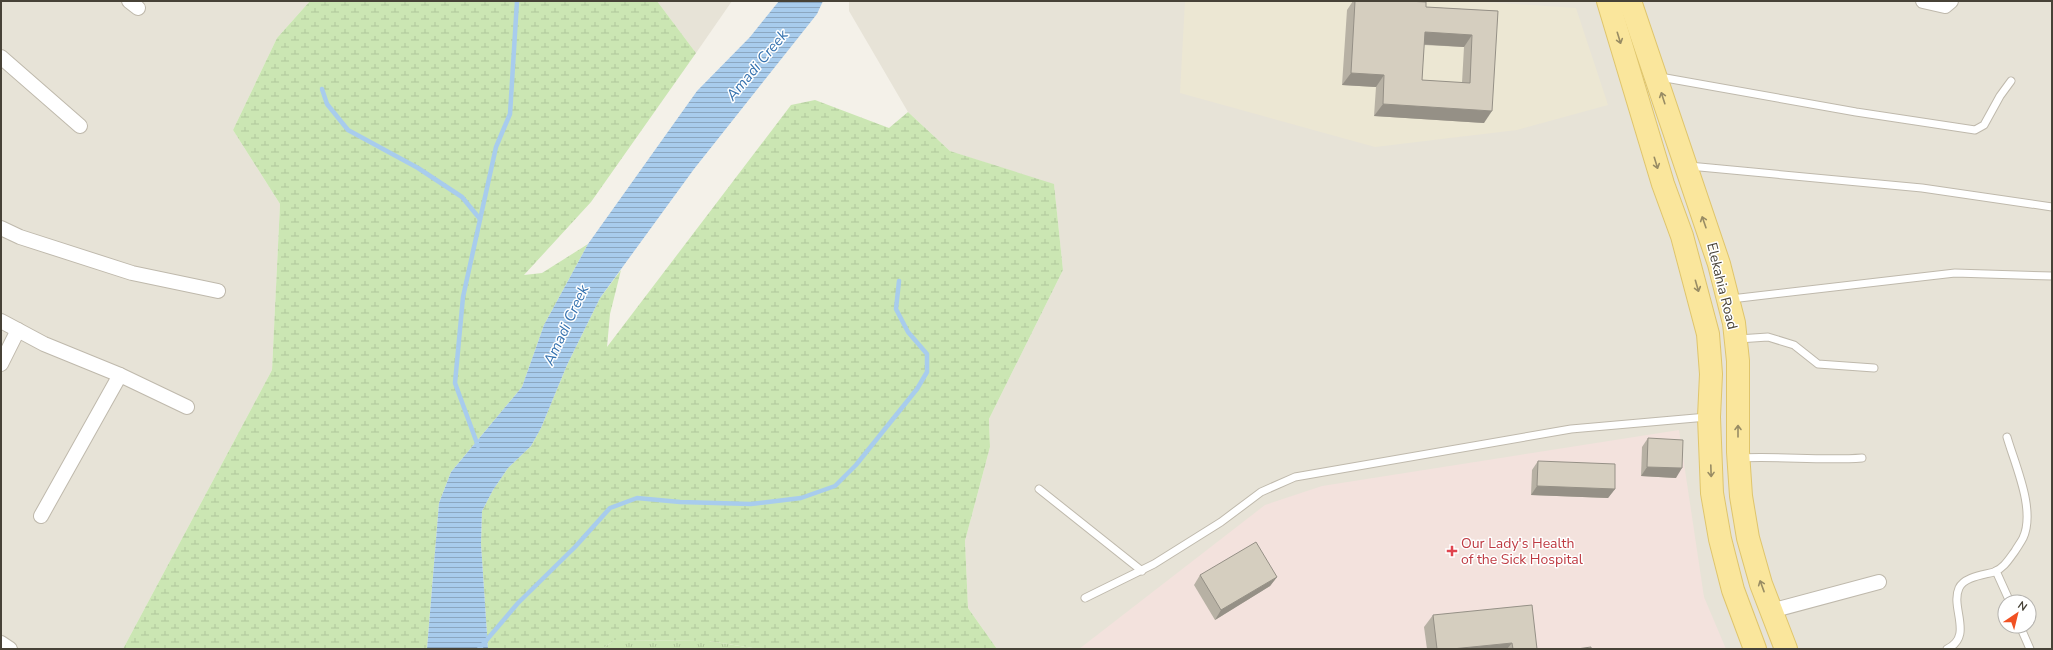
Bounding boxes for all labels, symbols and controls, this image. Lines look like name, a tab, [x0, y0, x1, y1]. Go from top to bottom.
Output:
water label: Amadi Creek	[721, 25, 793, 105]
one-way arrow	[1616, 32, 1623, 45]
one-way arrow	[1659, 92, 1666, 105]
one-way arrow	[1653, 156, 1660, 169]
one-way arrow	[1700, 216, 1708, 228]
street label: Elekahia Road	[1702, 241, 1742, 331]
one-way arrow	[1694, 280, 1701, 293]
water label: Amadi Creek	[538, 281, 594, 369]
one-way arrow	[1734, 425, 1742, 438]
one-way arrow	[1708, 464, 1715, 477]
place label: Our Lady's Health of the Sick Hospital	[1461, 534, 1584, 569]
marker: Our Lady's Health of the Sick Hospital	[1446, 545, 1458, 557]
one-way arrow	[1757, 581, 1765, 593]
north arrow	[1997, 594, 2037, 634]
text: N	[2015, 598, 2030, 615]

